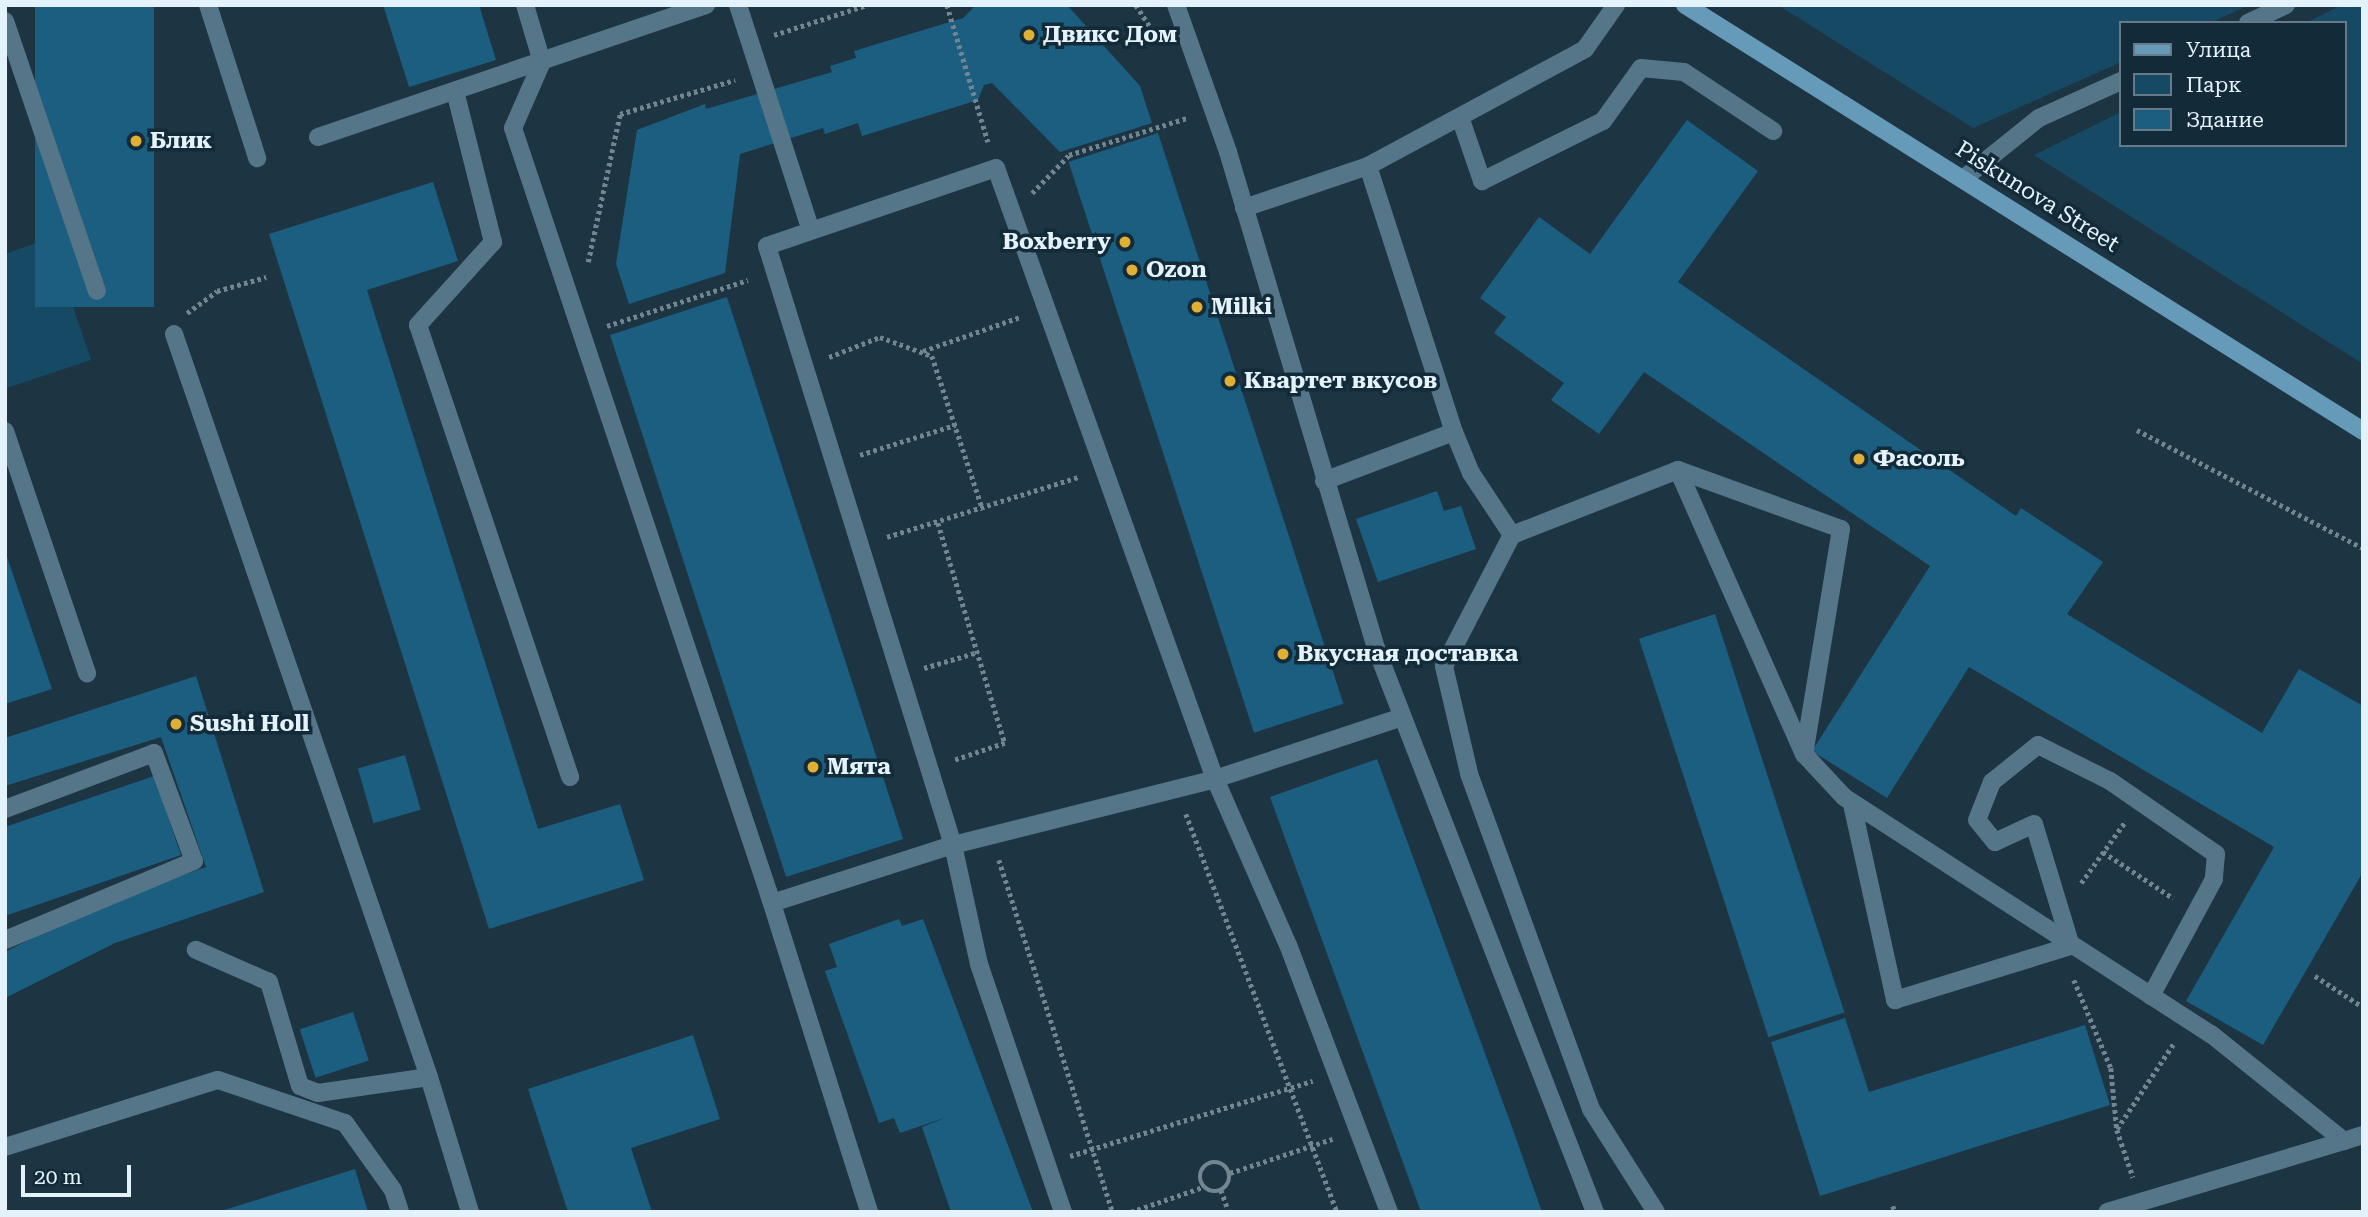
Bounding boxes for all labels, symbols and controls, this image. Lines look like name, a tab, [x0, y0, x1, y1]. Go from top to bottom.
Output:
place label: Двикс Дом	[1043, 21, 1177, 49]
legend	[2120, 21, 2347, 147]
marker: Двикс Дом	[1021, 27, 1037, 43]
text: Улица	[2186, 38, 2251, 62]
text: Парк	[2186, 73, 2242, 97]
text: Здание	[2186, 108, 2264, 132]
place label: Блик	[150, 127, 212, 155]
marker: Блик	[128, 133, 144, 149]
street label: Piskunova Street	[1950, 136, 2124, 258]
place label: Boxberry	[1002, 228, 1111, 256]
marker: Boxberry	[1117, 234, 1133, 250]
place label: Ozon	[1146, 256, 1207, 284]
marker: Ozon	[1124, 262, 1140, 278]
place label: Milki	[1211, 293, 1272, 321]
marker: Milki	[1189, 299, 1205, 315]
place label: Квартет вкусов	[1244, 367, 1437, 395]
marker: Квартет вкусов	[1222, 373, 1238, 389]
place label: Фасоль	[1873, 445, 1964, 473]
marker: Фасоль	[1851, 451, 1867, 467]
place label: Вкусная доставка	[1297, 640, 1518, 668]
marker: Вкусная доставка	[1275, 646, 1291, 662]
place label: Sushi Holl	[190, 710, 309, 738]
marker: Sushi Holl	[168, 716, 184, 732]
place label: Мята	[827, 753, 891, 781]
marker: Мята	[805, 759, 821, 775]
scale bar	[24, 1150, 135, 1194]
text: 20 m	[34, 1165, 82, 1189]

